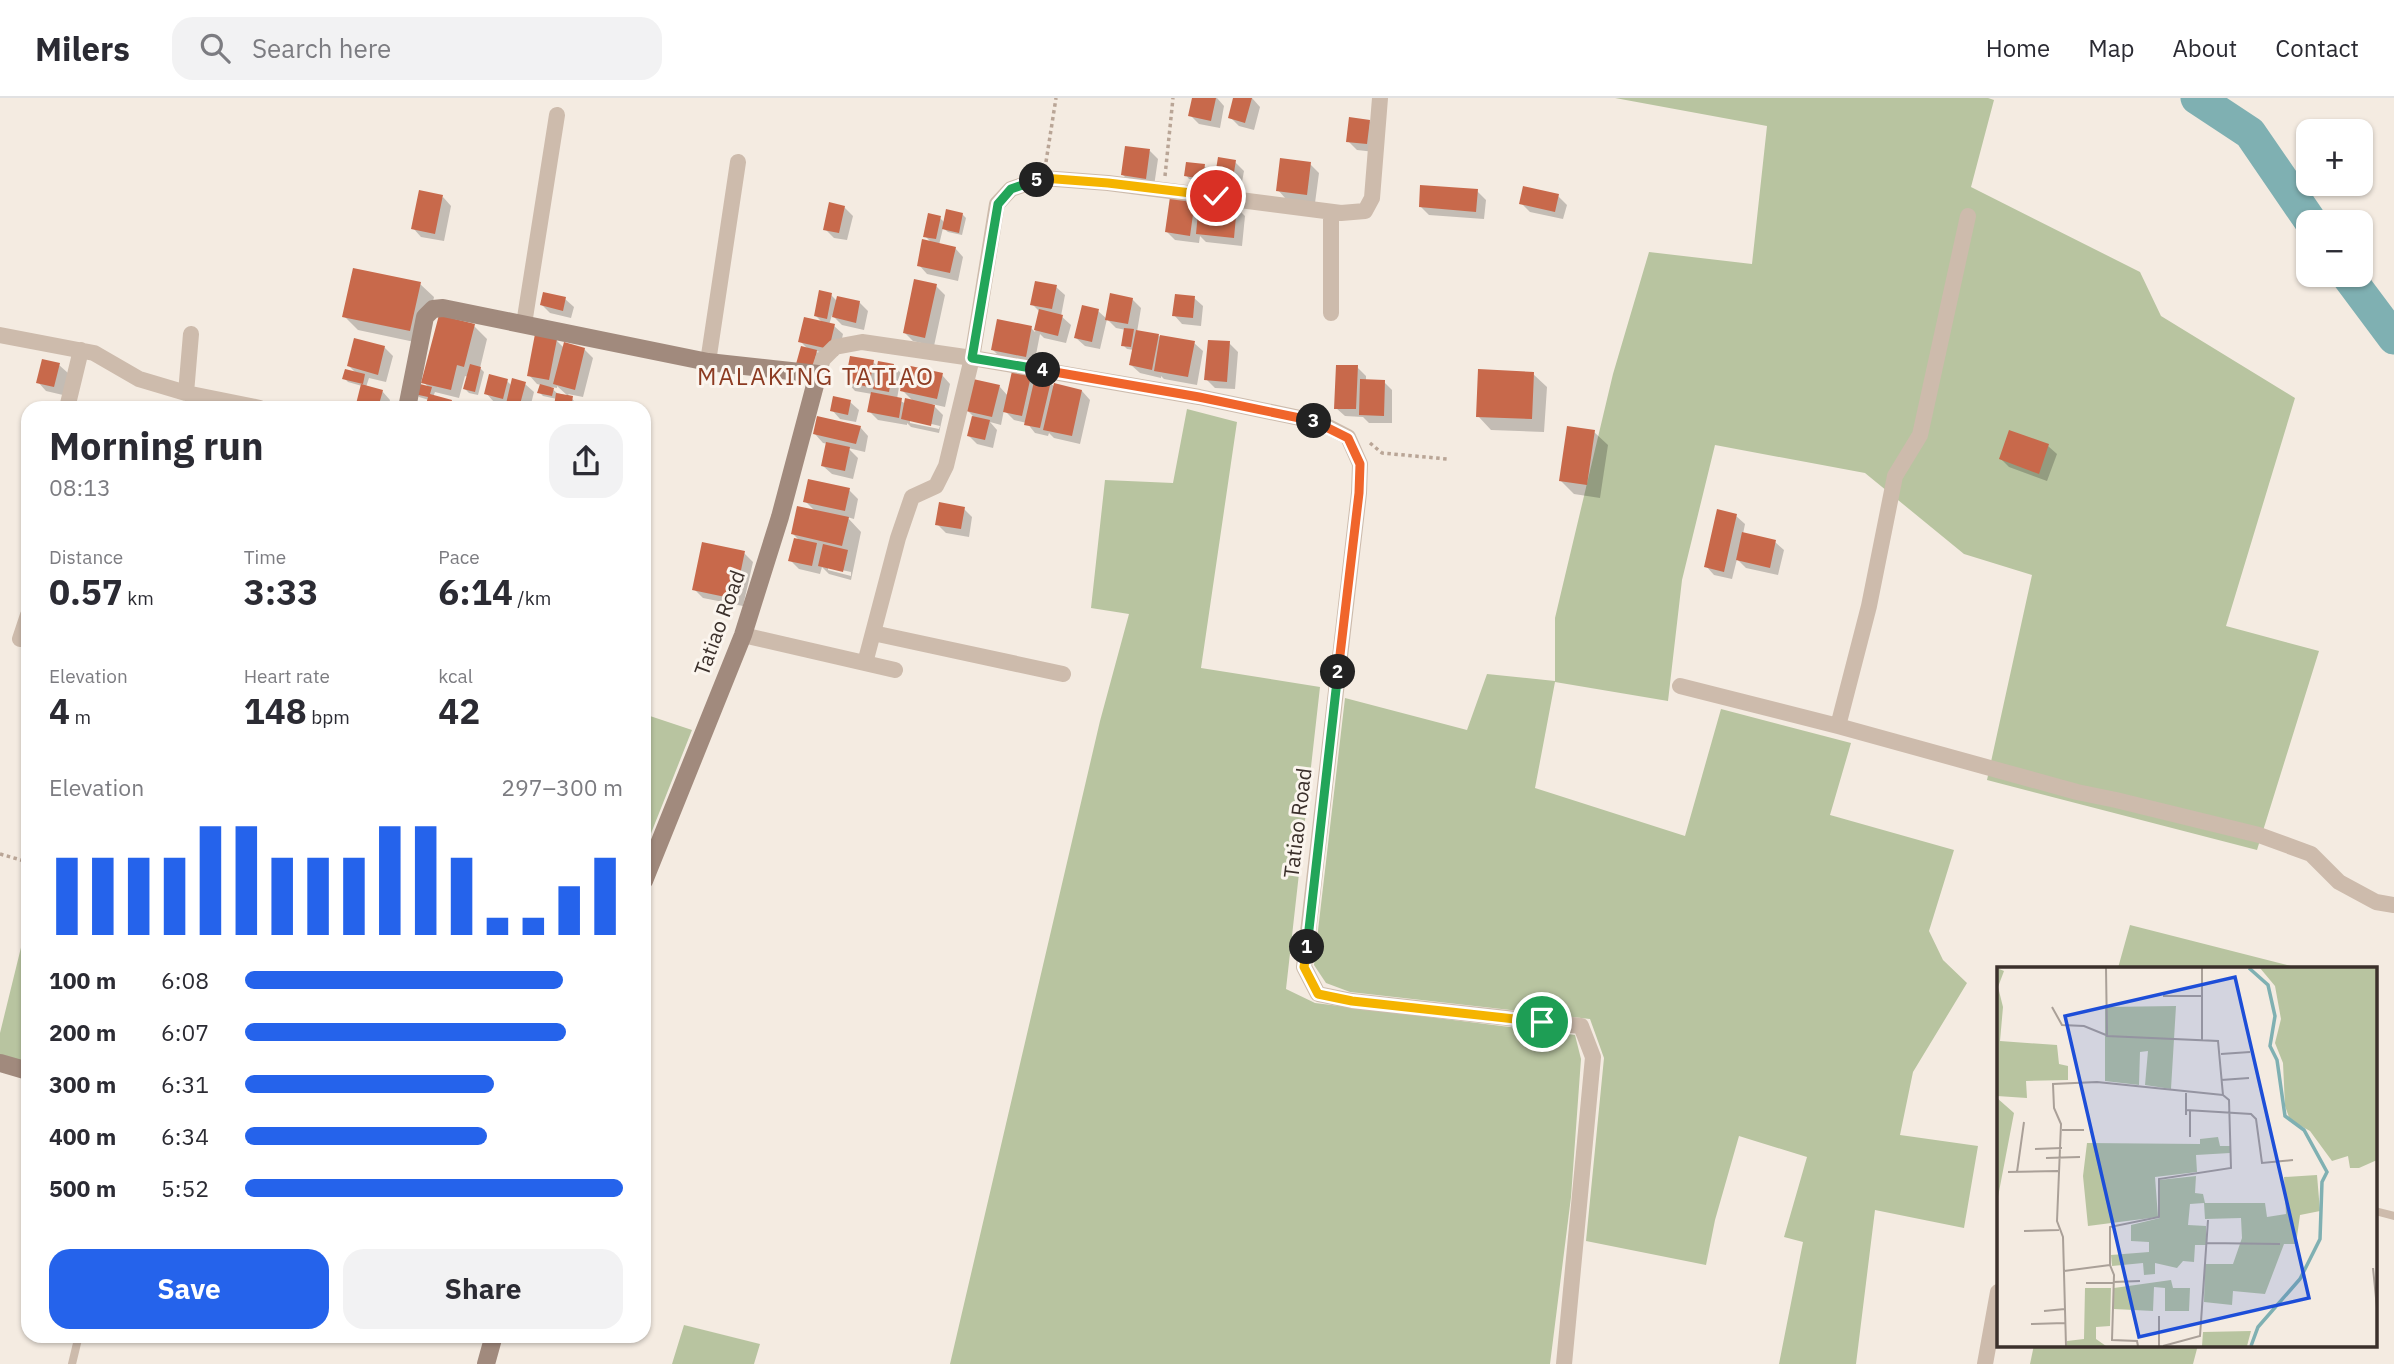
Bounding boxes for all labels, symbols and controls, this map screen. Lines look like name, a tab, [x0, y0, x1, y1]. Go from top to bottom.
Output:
search box	[172, 17, 662, 80]
text: Milers	[35, 27, 130, 70]
icon: search	[196, 29, 234, 67]
text: Search here	[252, 31, 391, 65]
text: Home	[1986, 32, 2050, 64]
text: Map	[2088, 32, 2134, 64]
text: About	[2172, 32, 2237, 64]
text: Contact	[2275, 32, 2359, 64]
map controls	[2296, 119, 2373, 287]
button: +	[2296, 119, 2373, 196]
pin: 5	[1020, 162, 1054, 198]
pin	[1186, 166, 1246, 226]
text: 5	[1031, 167, 1042, 191]
icon: check	[1197, 177, 1235, 215]
button: −	[2296, 210, 2373, 287]
pin: 4	[1026, 352, 1060, 388]
text: 4	[1037, 357, 1048, 381]
district label: MALAKING TATIAO	[697, 360, 935, 392]
pin: 3	[1296, 404, 1332, 438]
text: 3	[1308, 408, 1319, 432]
text: Morning run	[49, 421, 264, 470]
button: share	[549, 424, 623, 498]
text: 08:13	[49, 472, 111, 502]
text: Distance	[49, 545, 123, 569]
text: Time	[244, 545, 286, 569]
text: Pace	[438, 545, 480, 569]
street label: Tatiao Road	[687, 566, 751, 679]
text: 0.57	[49, 569, 123, 615]
text: 3:33	[244, 569, 318, 615]
text: 6:14	[438, 569, 513, 615]
text: km	[123, 586, 154, 610]
text: /km	[513, 586, 551, 610]
pin: 2	[1320, 654, 1356, 690]
text: 2	[1332, 659, 1343, 683]
text: Elevation	[49, 664, 128, 688]
text: Heart rate	[244, 664, 330, 688]
text: kcal	[438, 664, 473, 688]
text: 4	[49, 688, 70, 734]
text: 148	[244, 688, 307, 734]
text: 42	[438, 688, 480, 734]
text: m	[70, 705, 91, 729]
text: bpm	[307, 705, 350, 729]
street label: Tatiao Road	[1276, 766, 1318, 879]
text: Elevation	[49, 772, 144, 802]
text: 297–300 m	[501, 772, 623, 802]
pin: 1	[1290, 930, 1324, 964]
text: 1	[1301, 934, 1312, 958]
text: 100 m	[49, 965, 116, 995]
text: 6:08	[161, 965, 209, 995]
inset map	[1997, 967, 2376, 1346]
pin	[1512, 992, 1572, 1052]
icon: arrive	[1523, 1003, 1561, 1041]
text: 200 m	[49, 1017, 116, 1047]
text: 6:07	[161, 1017, 209, 1047]
text: 300 m	[49, 1069, 116, 1099]
text: 6:31	[161, 1069, 209, 1099]
text: 400 m	[49, 1121, 116, 1151]
text: 6:34	[161, 1121, 209, 1151]
text: 500 m	[49, 1173, 116, 1203]
text: 5:52	[161, 1173, 209, 1203]
button: Save	[49, 1249, 329, 1329]
button: Share	[343, 1249, 623, 1329]

